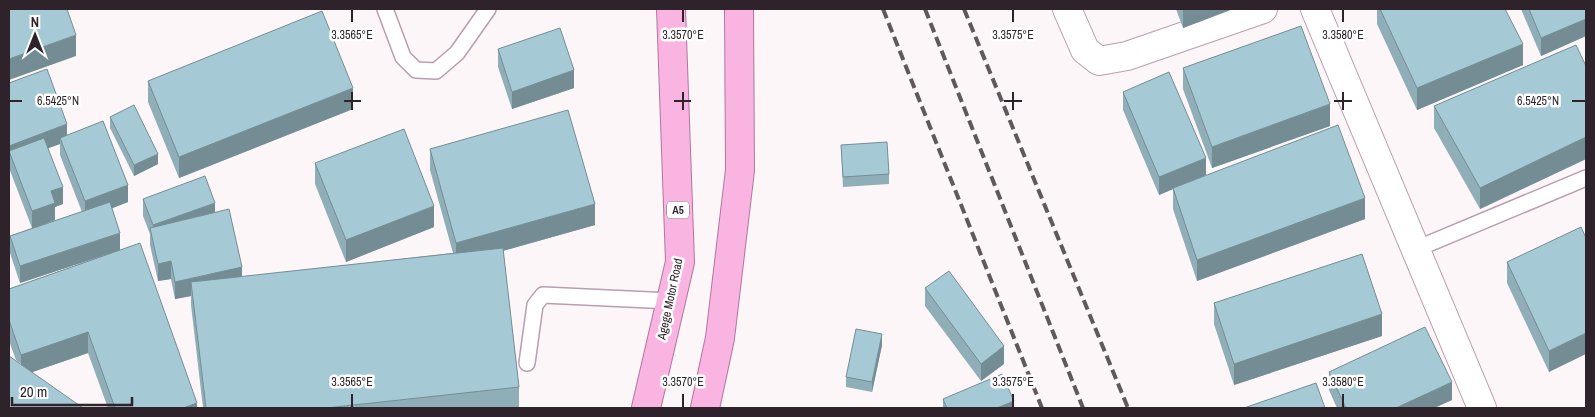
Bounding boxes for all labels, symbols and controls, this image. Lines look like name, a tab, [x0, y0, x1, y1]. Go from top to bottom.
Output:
north arrow	[10, 10, 60, 60]
text: N	[31, 13, 39, 31]
text: 3.3565°E	[331, 27, 373, 43]
text: 3.3570°E	[662, 27, 704, 43]
text: 3.3575°E	[992, 27, 1034, 43]
text: 3.3580°E	[1322, 27, 1364, 43]
text: 6.5425°N	[37, 93, 79, 109]
text: 6.5425°N	[1517, 93, 1559, 109]
road number: A5	[667, 202, 689, 218]
street label: Agege Motor Road	[653, 257, 686, 342]
scale bar	[12, 374, 132, 406]
text: 3.3565°E	[331, 374, 373, 390]
text: 3.3570°E	[662, 374, 704, 390]
text: 3.3575°E	[992, 374, 1034, 390]
text: 3.3580°E	[1322, 374, 1364, 390]
text: 20 m	[20, 381, 47, 402]

